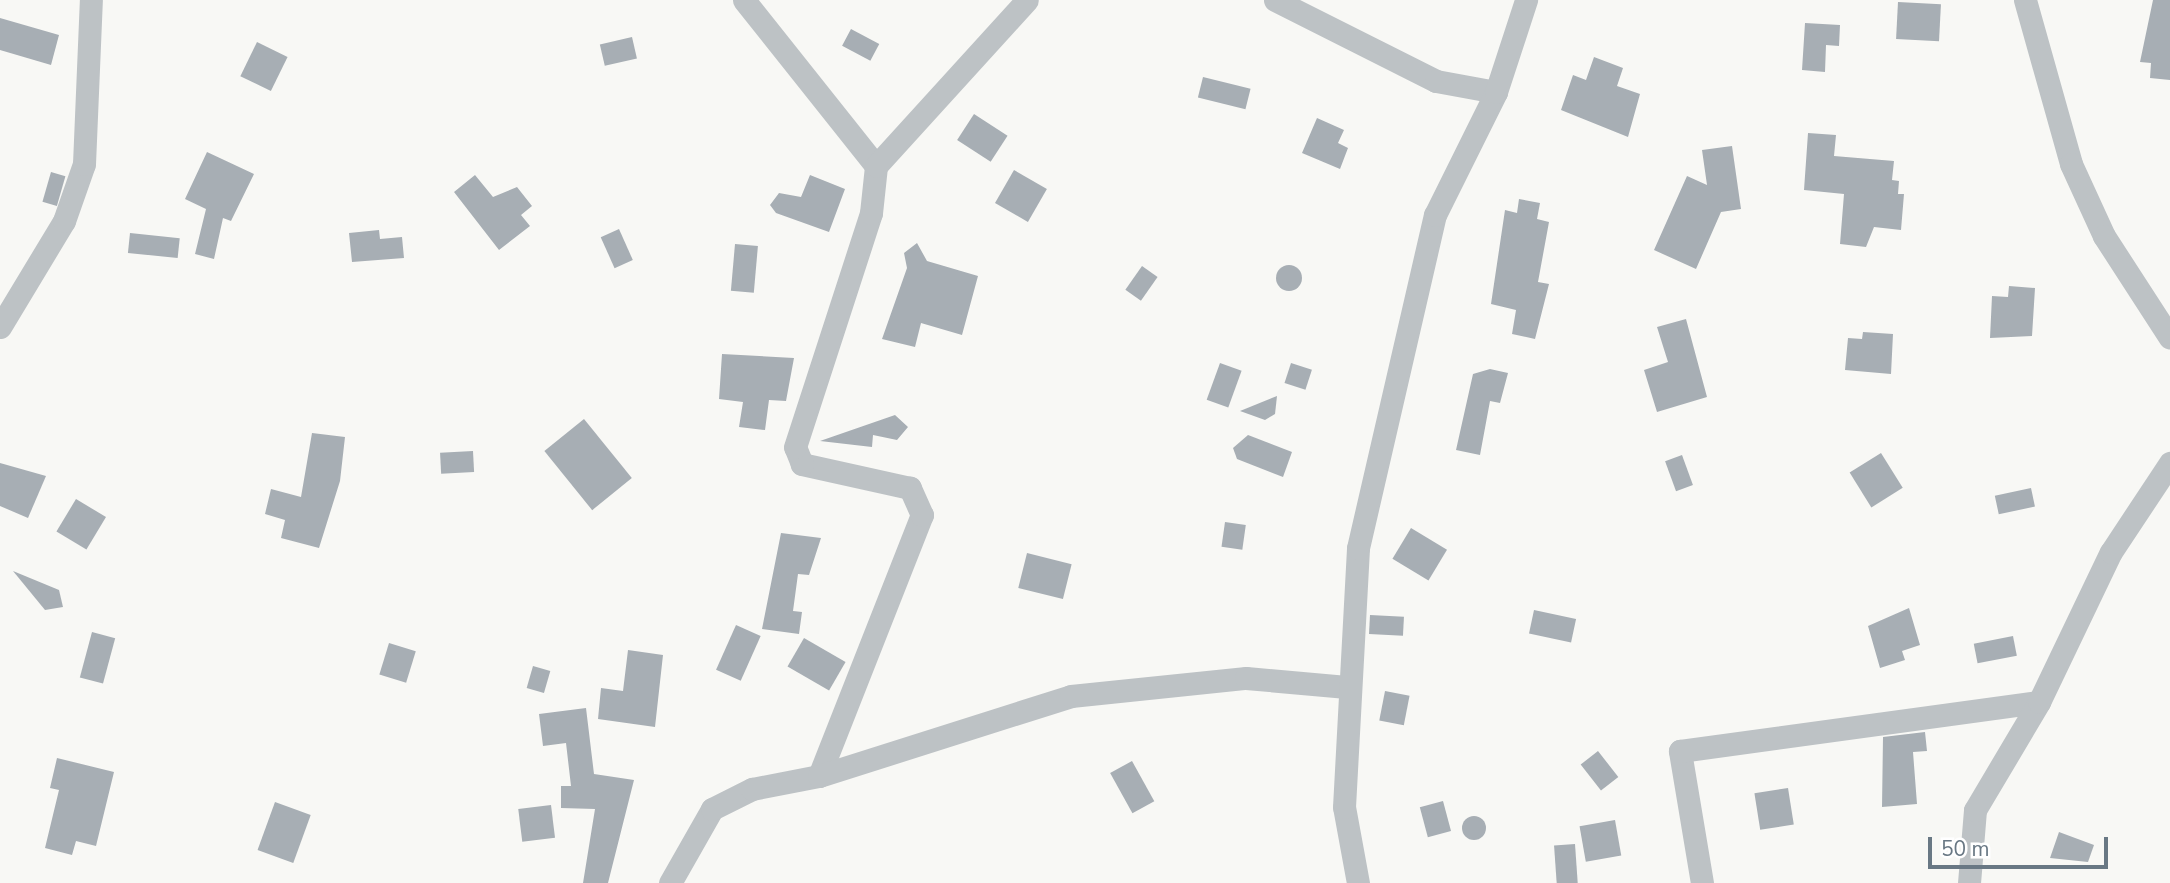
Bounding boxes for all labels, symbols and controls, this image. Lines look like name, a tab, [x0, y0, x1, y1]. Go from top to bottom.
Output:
scale bar	[1932, 824, 2112, 868]
text: 50 m	[1941, 835, 1990, 863]

